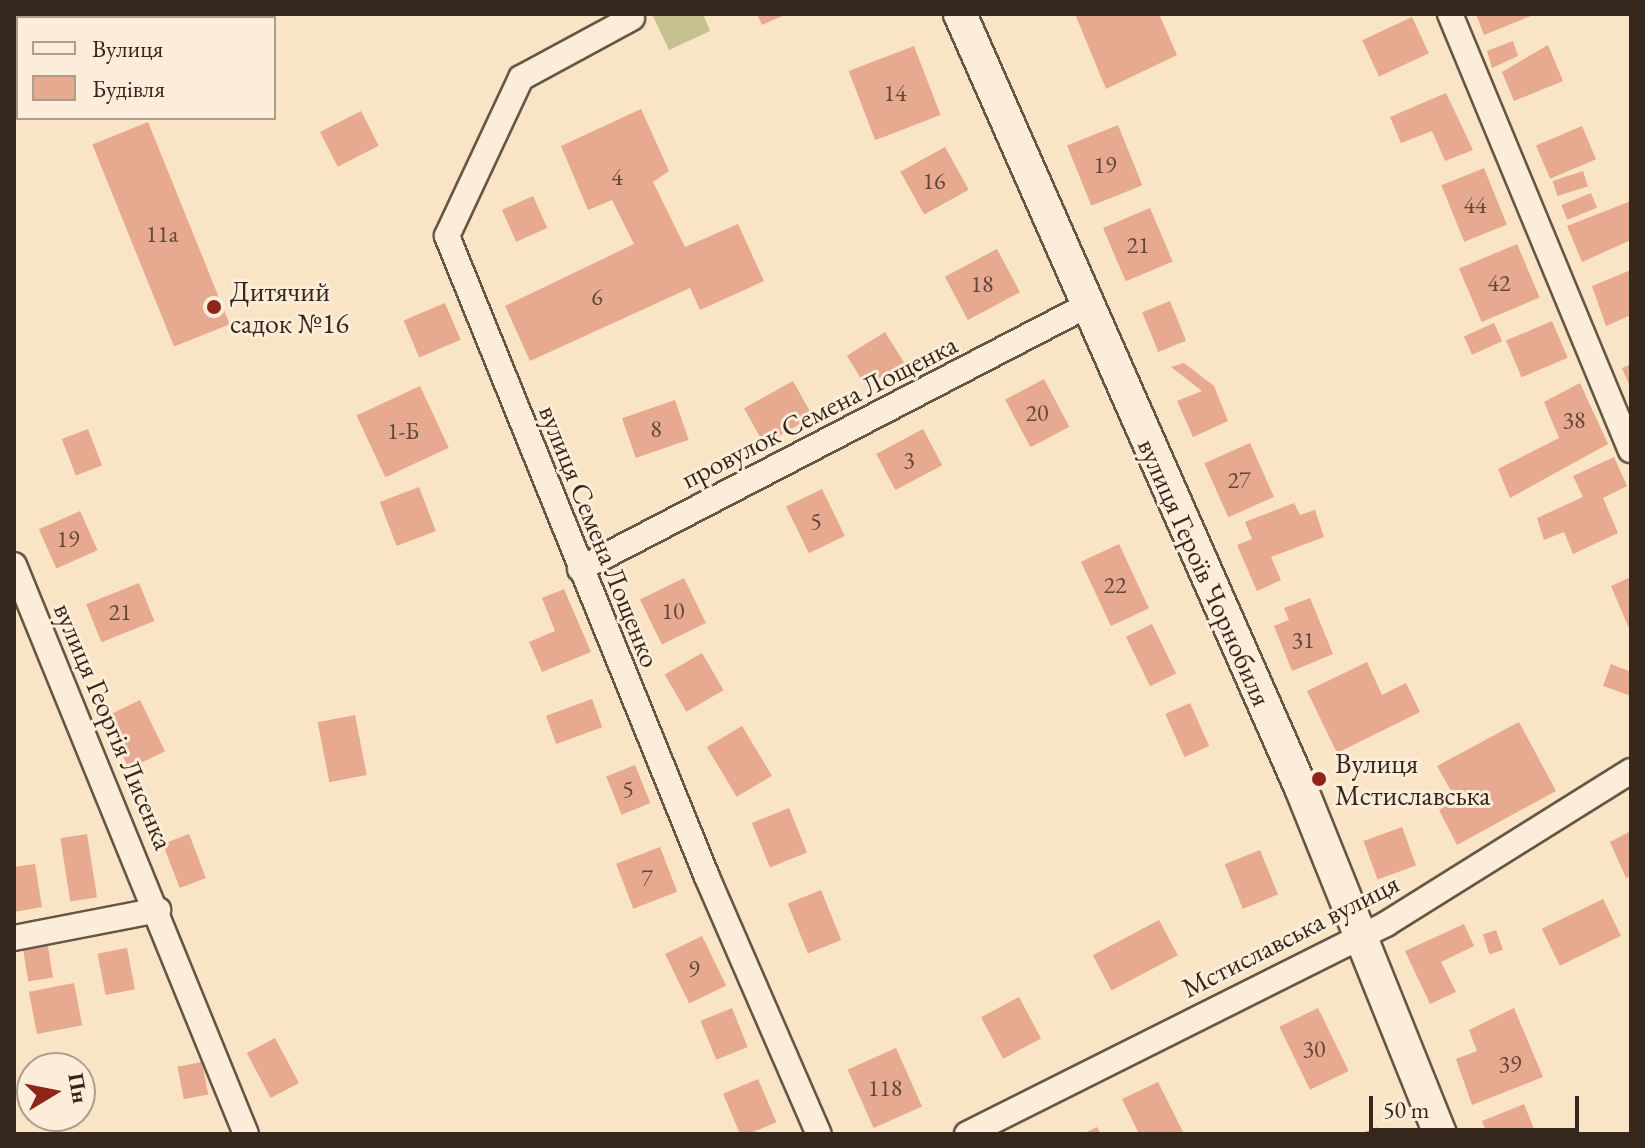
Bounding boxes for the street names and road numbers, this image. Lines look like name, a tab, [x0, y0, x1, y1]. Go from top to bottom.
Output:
street label: провулок Семена Лощенка	[675, 327, 963, 495]
street label: вулиця Семена Лощенко	[532, 400, 668, 672]
street label: вулиця Героїв Чорнобиля	[1131, 433, 1279, 711]
street label: вулиця Георгія Лисенка	[47, 598, 181, 854]
street label: Мстиславська вулиця	[1176, 866, 1404, 1004]

